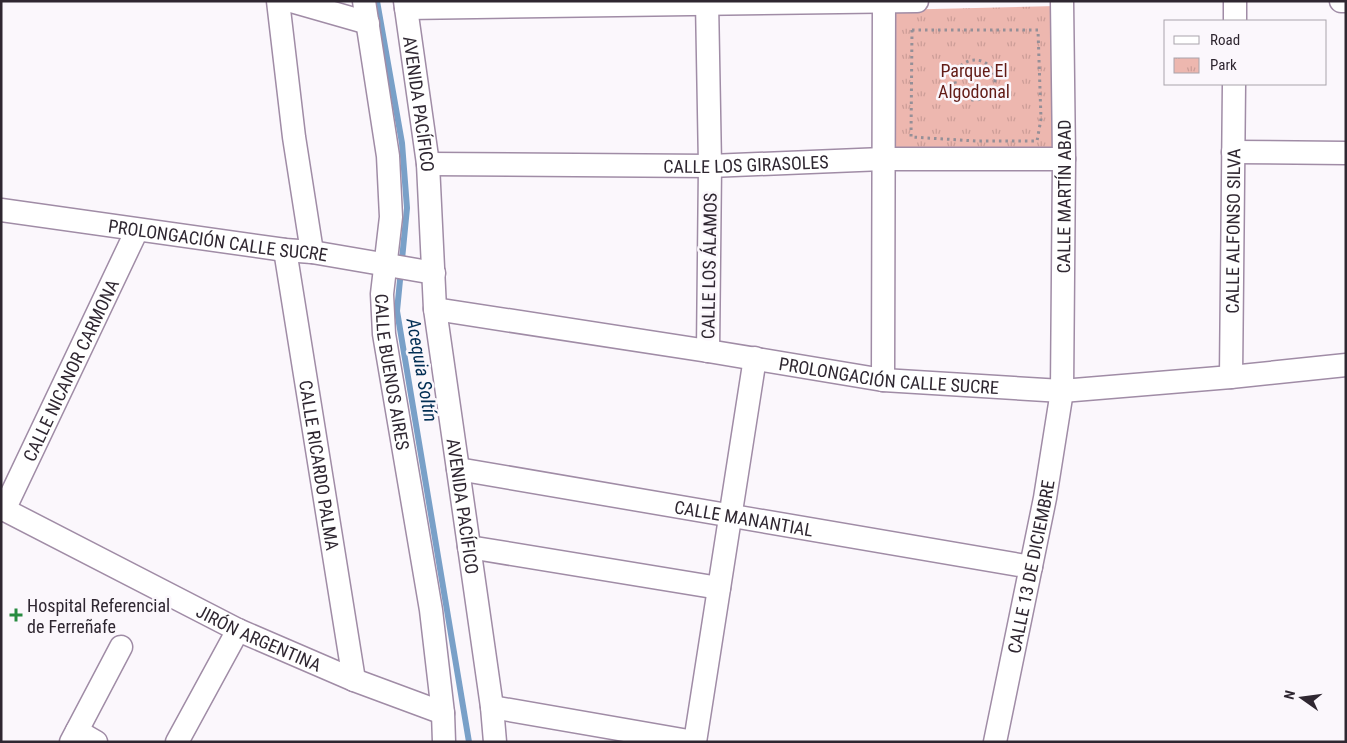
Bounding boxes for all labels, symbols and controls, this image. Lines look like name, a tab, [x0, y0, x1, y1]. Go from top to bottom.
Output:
legend	[1164, 20, 1327, 85]
text: Road	[1210, 31, 1240, 49]
street label: AVENIDA PACÍFICO	[400, 35, 439, 172]
text: Park	[1210, 56, 1237, 74]
park label: Parque El Algodonal	[938, 60, 1010, 102]
street label: CALLE MARTÍN ABAD	[1053, 119, 1075, 273]
street label: CALLE ALFONSO SILVA	[1221, 148, 1244, 314]
street label: CALLE LOS GIRASOLES	[663, 151, 829, 177]
street label: CALLE LOS ÁLAMOS	[697, 193, 721, 339]
street label: PROLONGACIÓN CALLE SUCRE	[107, 215, 329, 265]
street label: CALLE NICANOR CARMONA	[18, 275, 123, 464]
street label: CALLE BUENOS AIRES	[371, 293, 414, 452]
water label: Acequia Soltín	[401, 315, 442, 424]
street label: PROLONGACIÓN CALLE SUCRE	[778, 352, 999, 398]
street label: CALLE RICARDO PALMA	[296, 379, 344, 553]
street label: AVENIDA PACÍFICO	[443, 437, 483, 575]
street label: CALLE 13 DE DICIEMBRE	[1003, 478, 1058, 655]
street label: CALLE MANANTIAL	[673, 496, 815, 540]
place label: Hospital Referencial de Ferreñafe	[27, 595, 170, 637]
street label: JIRÓN ARGENTINA	[193, 600, 325, 675]
marker: Hospital Referencial de Ferreñafe	[9, 608, 23, 622]
north arrow	[1277, 673, 1327, 723]
text: N	[1281, 689, 1298, 701]

